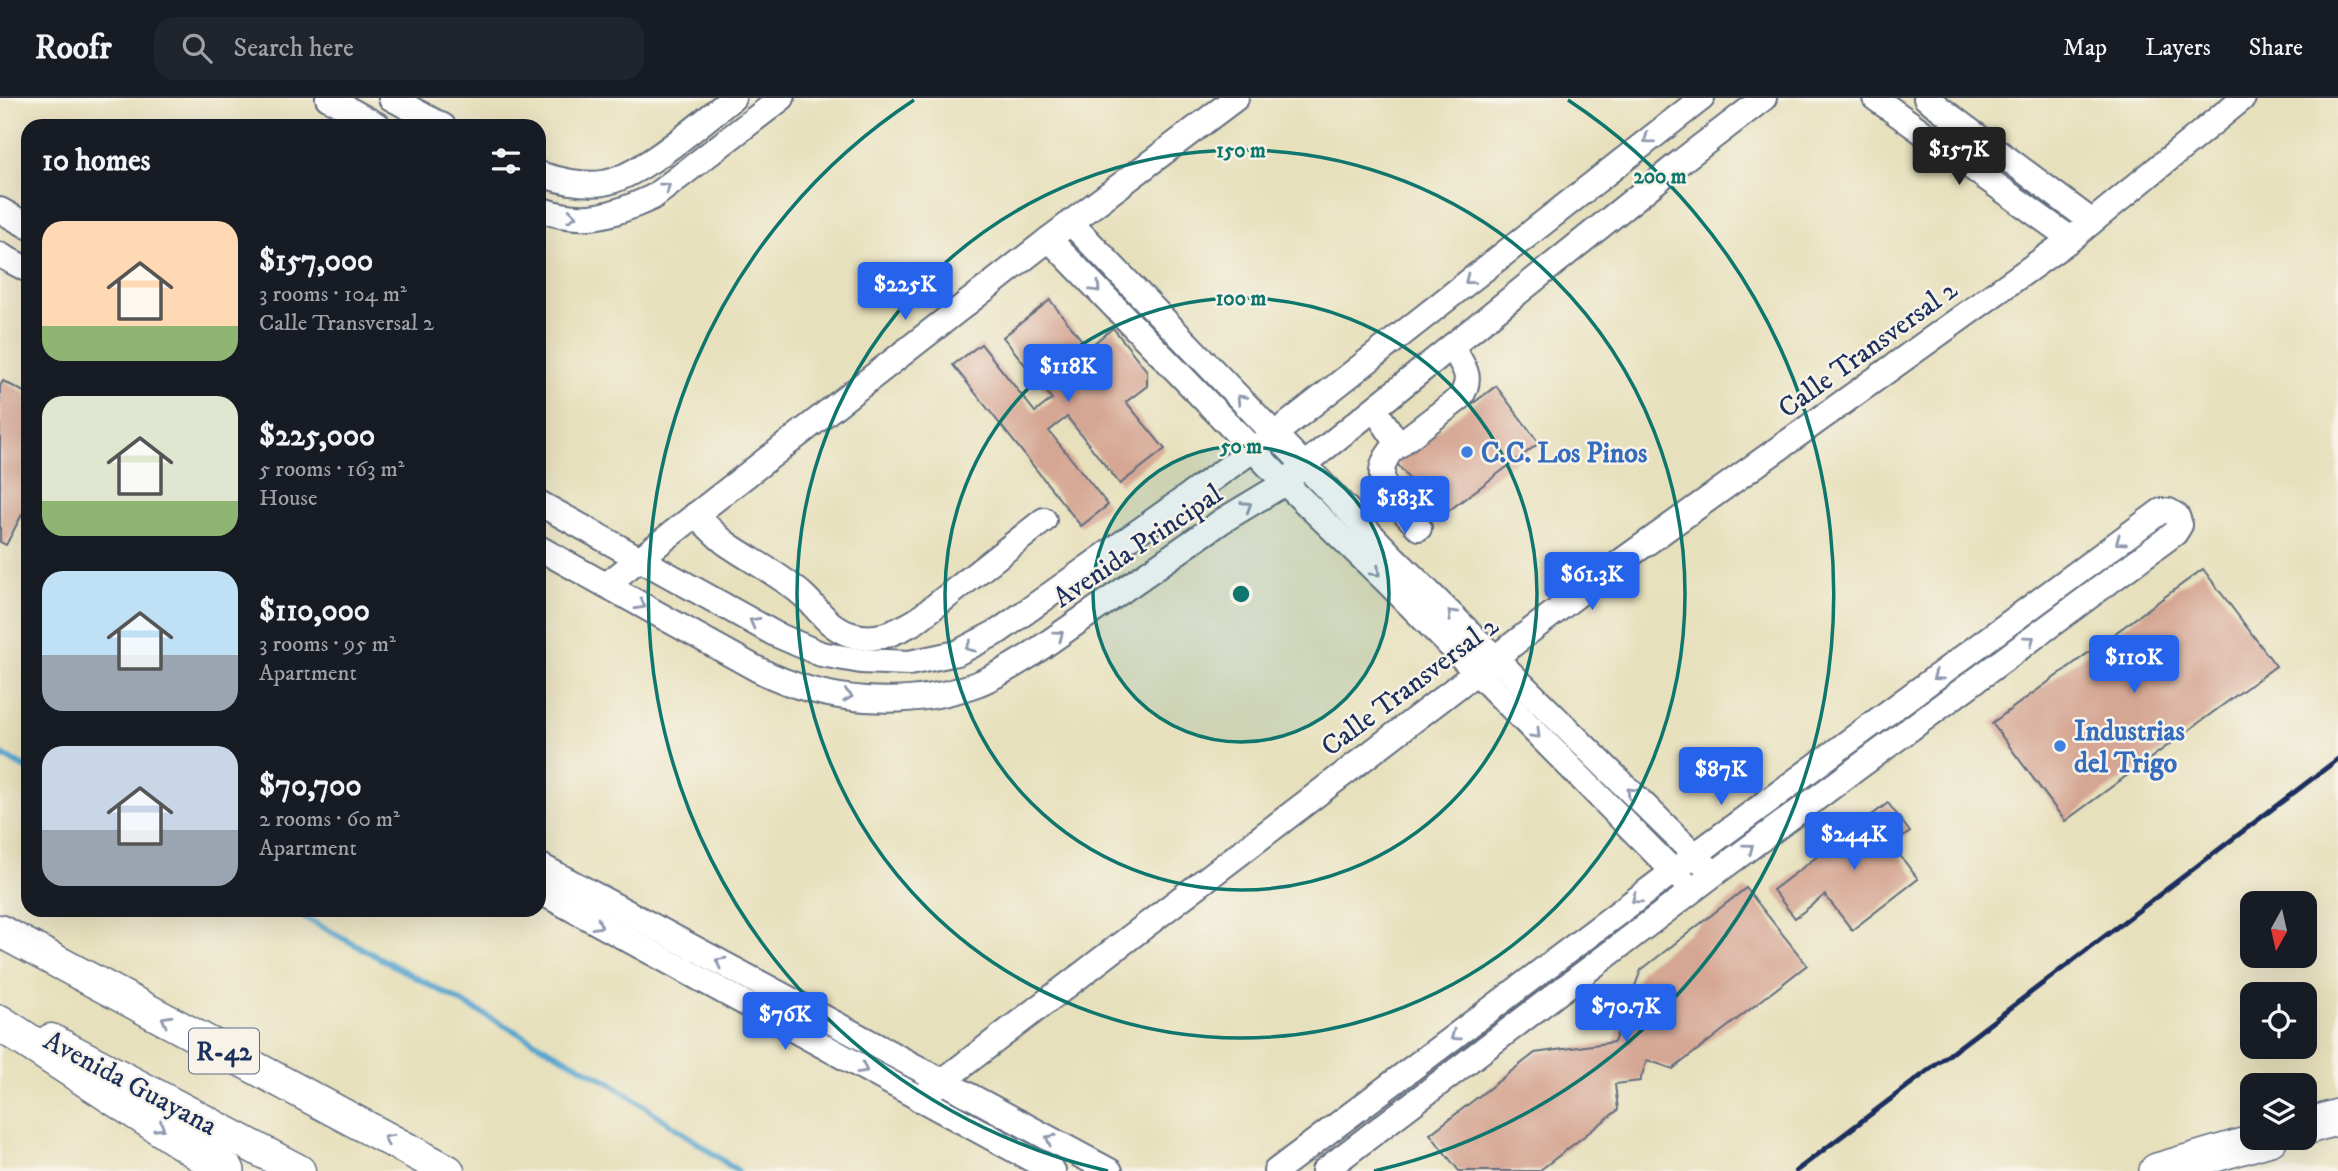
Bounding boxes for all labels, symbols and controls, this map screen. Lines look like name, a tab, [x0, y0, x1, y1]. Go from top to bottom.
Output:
search box	[154, 17, 644, 80]
text: Roofr	[35, 28, 112, 69]
icon: search	[178, 29, 216, 67]
text: Search here	[234, 32, 354, 65]
text: Map	[2063, 33, 2107, 63]
text: Layers	[2145, 33, 2211, 63]
text: Share	[2249, 33, 2303, 63]
pin: $157K	[1910, 127, 2008, 187]
one-way arrow	[1643, 131, 1655, 144]
text: $157K	[1929, 135, 1989, 164]
text: 150 m	[1216, 138, 1266, 164]
icon: filters	[487, 142, 525, 180]
text: 10 homes	[42, 143, 151, 180]
text: 200 m	[1633, 164, 1687, 190]
one-way arrow	[658, 182, 671, 195]
one-way arrow	[566, 209, 578, 224]
text: $157,000	[259, 243, 373, 280]
icon: home	[98, 249, 182, 333]
pin: $225K	[856, 262, 954, 322]
text: $225K	[874, 270, 936, 299]
one-way arrow	[1464, 272, 1477, 284]
street label: Calle Transversal 2	[1771, 272, 1965, 426]
text: 3 rooms · 104 m²	[259, 280, 407, 309]
one-way arrow	[1088, 280, 1101, 293]
text: 100 m	[1216, 286, 1266, 312]
text: Calle Transversal 2	[259, 309, 434, 338]
pin: $118K	[1019, 344, 1117, 404]
text: $118K	[1039, 352, 1097, 381]
one-way arrow	[1237, 394, 1250, 407]
text: $225,000	[259, 418, 375, 455]
icon: home	[98, 424, 182, 508]
text: 50 m	[1219, 434, 1262, 460]
place label: C.C. Los Pinos	[1481, 436, 1648, 471]
marker: C.C. Los Pinos	[1459, 444, 1475, 460]
text: 5 rooms · 163 m²	[259, 455, 405, 484]
street label: Avenida Principal	[1046, 476, 1230, 616]
pin: $183K	[1356, 476, 1454, 536]
text: House	[259, 484, 317, 513]
text: $183K	[1376, 484, 1434, 513]
one-way arrow	[1239, 501, 1252, 514]
one-way arrow	[2115, 533, 2128, 546]
pin: $61.3K	[1535, 552, 1649, 612]
text: $61.3K	[1560, 560, 1624, 589]
one-way arrow	[1368, 564, 1381, 577]
centre of rings	[1229, 582, 1253, 606]
text: $110,000	[259, 593, 370, 630]
one-way arrow	[634, 597, 647, 610]
icon: home	[98, 599, 182, 683]
street label: Calle Transversal 2	[1314, 608, 1506, 764]
one-way arrow	[1447, 610, 1460, 623]
one-way arrow	[748, 617, 761, 630]
text: 3 rooms · 95 m²	[259, 630, 396, 659]
one-way arrow	[1051, 631, 1064, 643]
one-way arrow	[2022, 636, 2035, 648]
pin: $110K	[2085, 636, 2183, 695]
one-way arrow	[965, 639, 977, 653]
text: $110K	[2105, 643, 2163, 672]
text: Apartment	[259, 659, 357, 688]
one-way arrow	[1932, 668, 1945, 680]
one-way arrow	[842, 689, 853, 704]
place label: Industrias del Trigo	[2074, 714, 2185, 781]
one-way arrow	[1528, 726, 1541, 739]
marker: Industrias del Trigo	[2052, 738, 2068, 754]
pin: $87K	[1680, 748, 1762, 807]
text: $87K	[1695, 755, 1747, 784]
text: $70,700	[259, 768, 362, 805]
icon: home	[98, 774, 182, 858]
one-way arrow	[1626, 787, 1639, 800]
text: 2 rooms · 60 m²	[259, 805, 400, 834]
pin: $244K	[1805, 812, 1903, 872]
text: $244K	[1821, 820, 1887, 849]
text: Apartment	[259, 834, 357, 863]
one-way arrow	[1741, 844, 1754, 857]
one-way arrow	[1631, 891, 1644, 903]
north arrow	[2240, 891, 2317, 968]
map controls	[2240, 891, 2317, 1150]
one-way arrow	[591, 917, 604, 930]
one-way arrow	[714, 957, 727, 971]
button: locate	[2240, 982, 2317, 1059]
pin: $70.7K	[1569, 984, 1683, 1044]
pin: $76K	[744, 992, 826, 1052]
text: $70.7K	[1591, 992, 1661, 1021]
text: $76K	[759, 1000, 811, 1029]
one-way arrow	[160, 1015, 173, 1028]
street label: Avenida Guayana	[38, 1023, 223, 1144]
road number: R-42	[189, 1028, 259, 1074]
one-way arrow	[1450, 1028, 1462, 1041]
one-way arrow	[855, 1061, 868, 1074]
button: layers	[2240, 1073, 2317, 1150]
one-way arrow	[152, 1119, 165, 1132]
one-way arrow	[383, 1134, 395, 1147]
one-way arrow	[1044, 1134, 1057, 1148]

